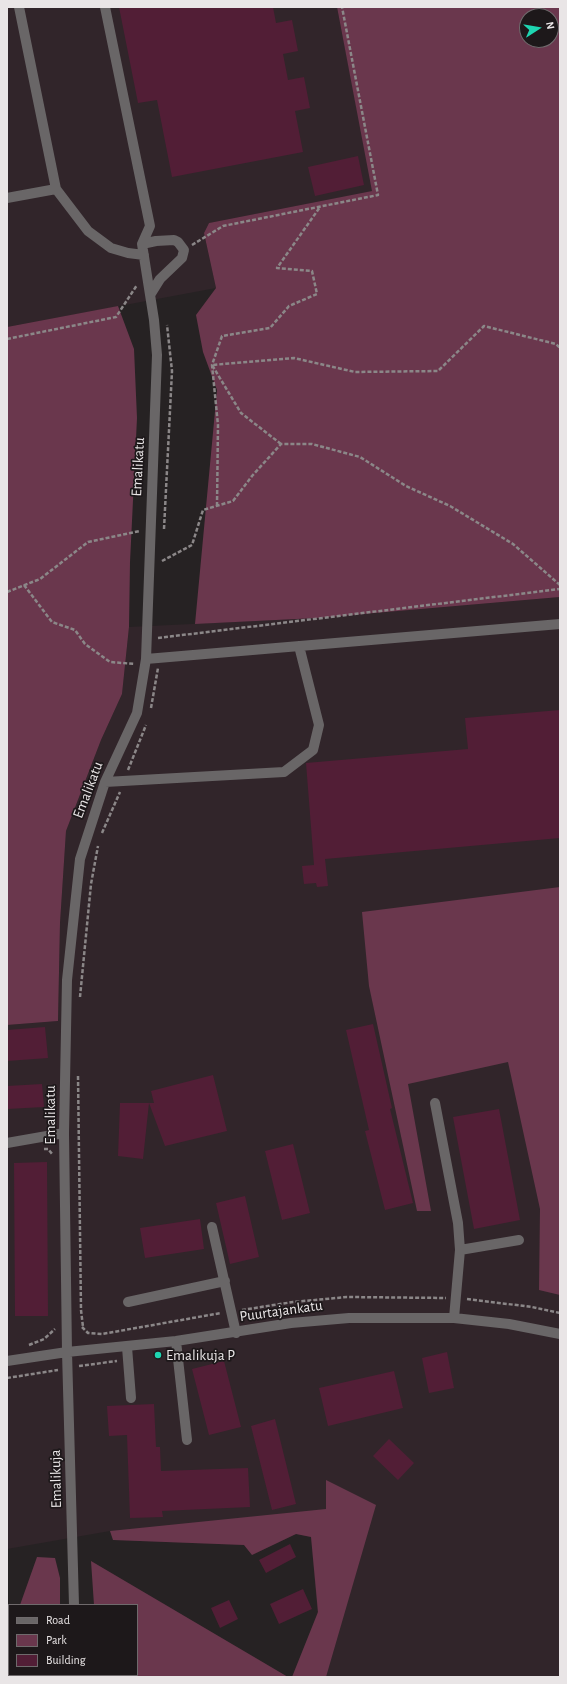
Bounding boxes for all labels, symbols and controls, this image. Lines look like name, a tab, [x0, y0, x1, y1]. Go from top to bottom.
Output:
north arrow	[519, 8, 559, 48]
text: N	[544, 21, 556, 30]
street label: Emalikatu	[127, 437, 149, 497]
street label: Emalikatu	[69, 759, 107, 821]
street label: Emalikatu	[41, 1085, 59, 1145]
street label: Puurtajankatu	[238, 1296, 324, 1326]
place label: Emalikuja P	[166, 1346, 235, 1364]
marker: Emalikuja P	[153, 1350, 163, 1360]
street label: Emalikuja	[46, 1449, 66, 1509]
legend	[8, 1604, 138, 1676]
text: Road	[46, 1614, 70, 1626]
text: Park	[46, 1634, 67, 1646]
text: Building	[46, 1654, 86, 1666]

